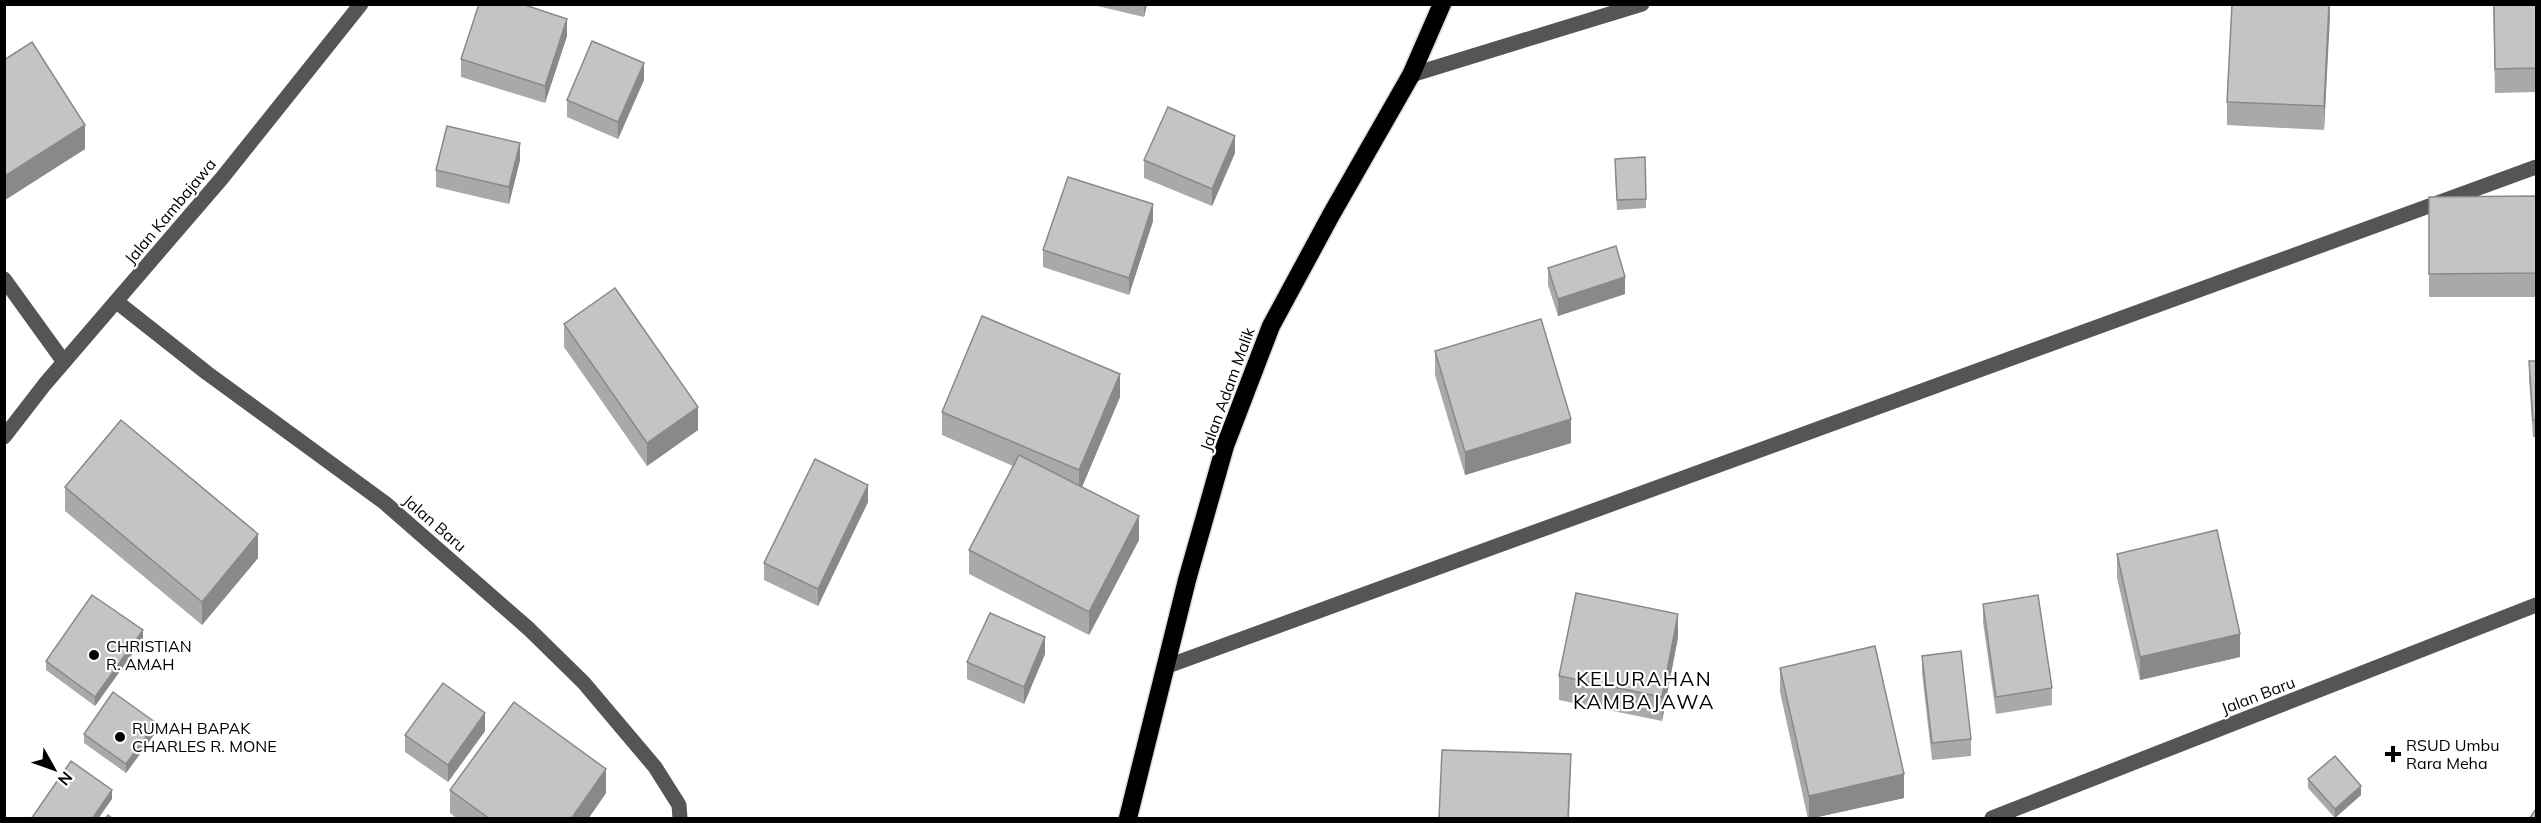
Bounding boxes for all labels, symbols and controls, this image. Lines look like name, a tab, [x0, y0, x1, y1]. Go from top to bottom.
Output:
street label: Jalan Kambajawa	[120, 154, 220, 268]
street label: Jalan Adam Malik	[1195, 324, 1259, 454]
street label: Jalan Baru	[399, 490, 471, 556]
place label: CHRISTIAN R. AMAH	[106, 636, 192, 674]
marker: CHRISTIAN R. AMAH	[87, 648, 101, 662]
district label: KELURAHAN KAMBAJAWA	[1573, 666, 1715, 714]
street label: Jalan Baru	[2218, 672, 2298, 718]
place label: RUMAH BAPAK CHARLES R. MONE	[132, 718, 277, 756]
marker: RUMAH BAPAK CHARLES R. MONE	[113, 730, 127, 744]
place label: RSUD Umbu Rara Meha	[2406, 735, 2499, 773]
north arrow	[24, 739, 84, 799]
marker: RSUD Umbu Rara Meha	[2384, 745, 2402, 763]
text: N	[54, 768, 77, 790]

